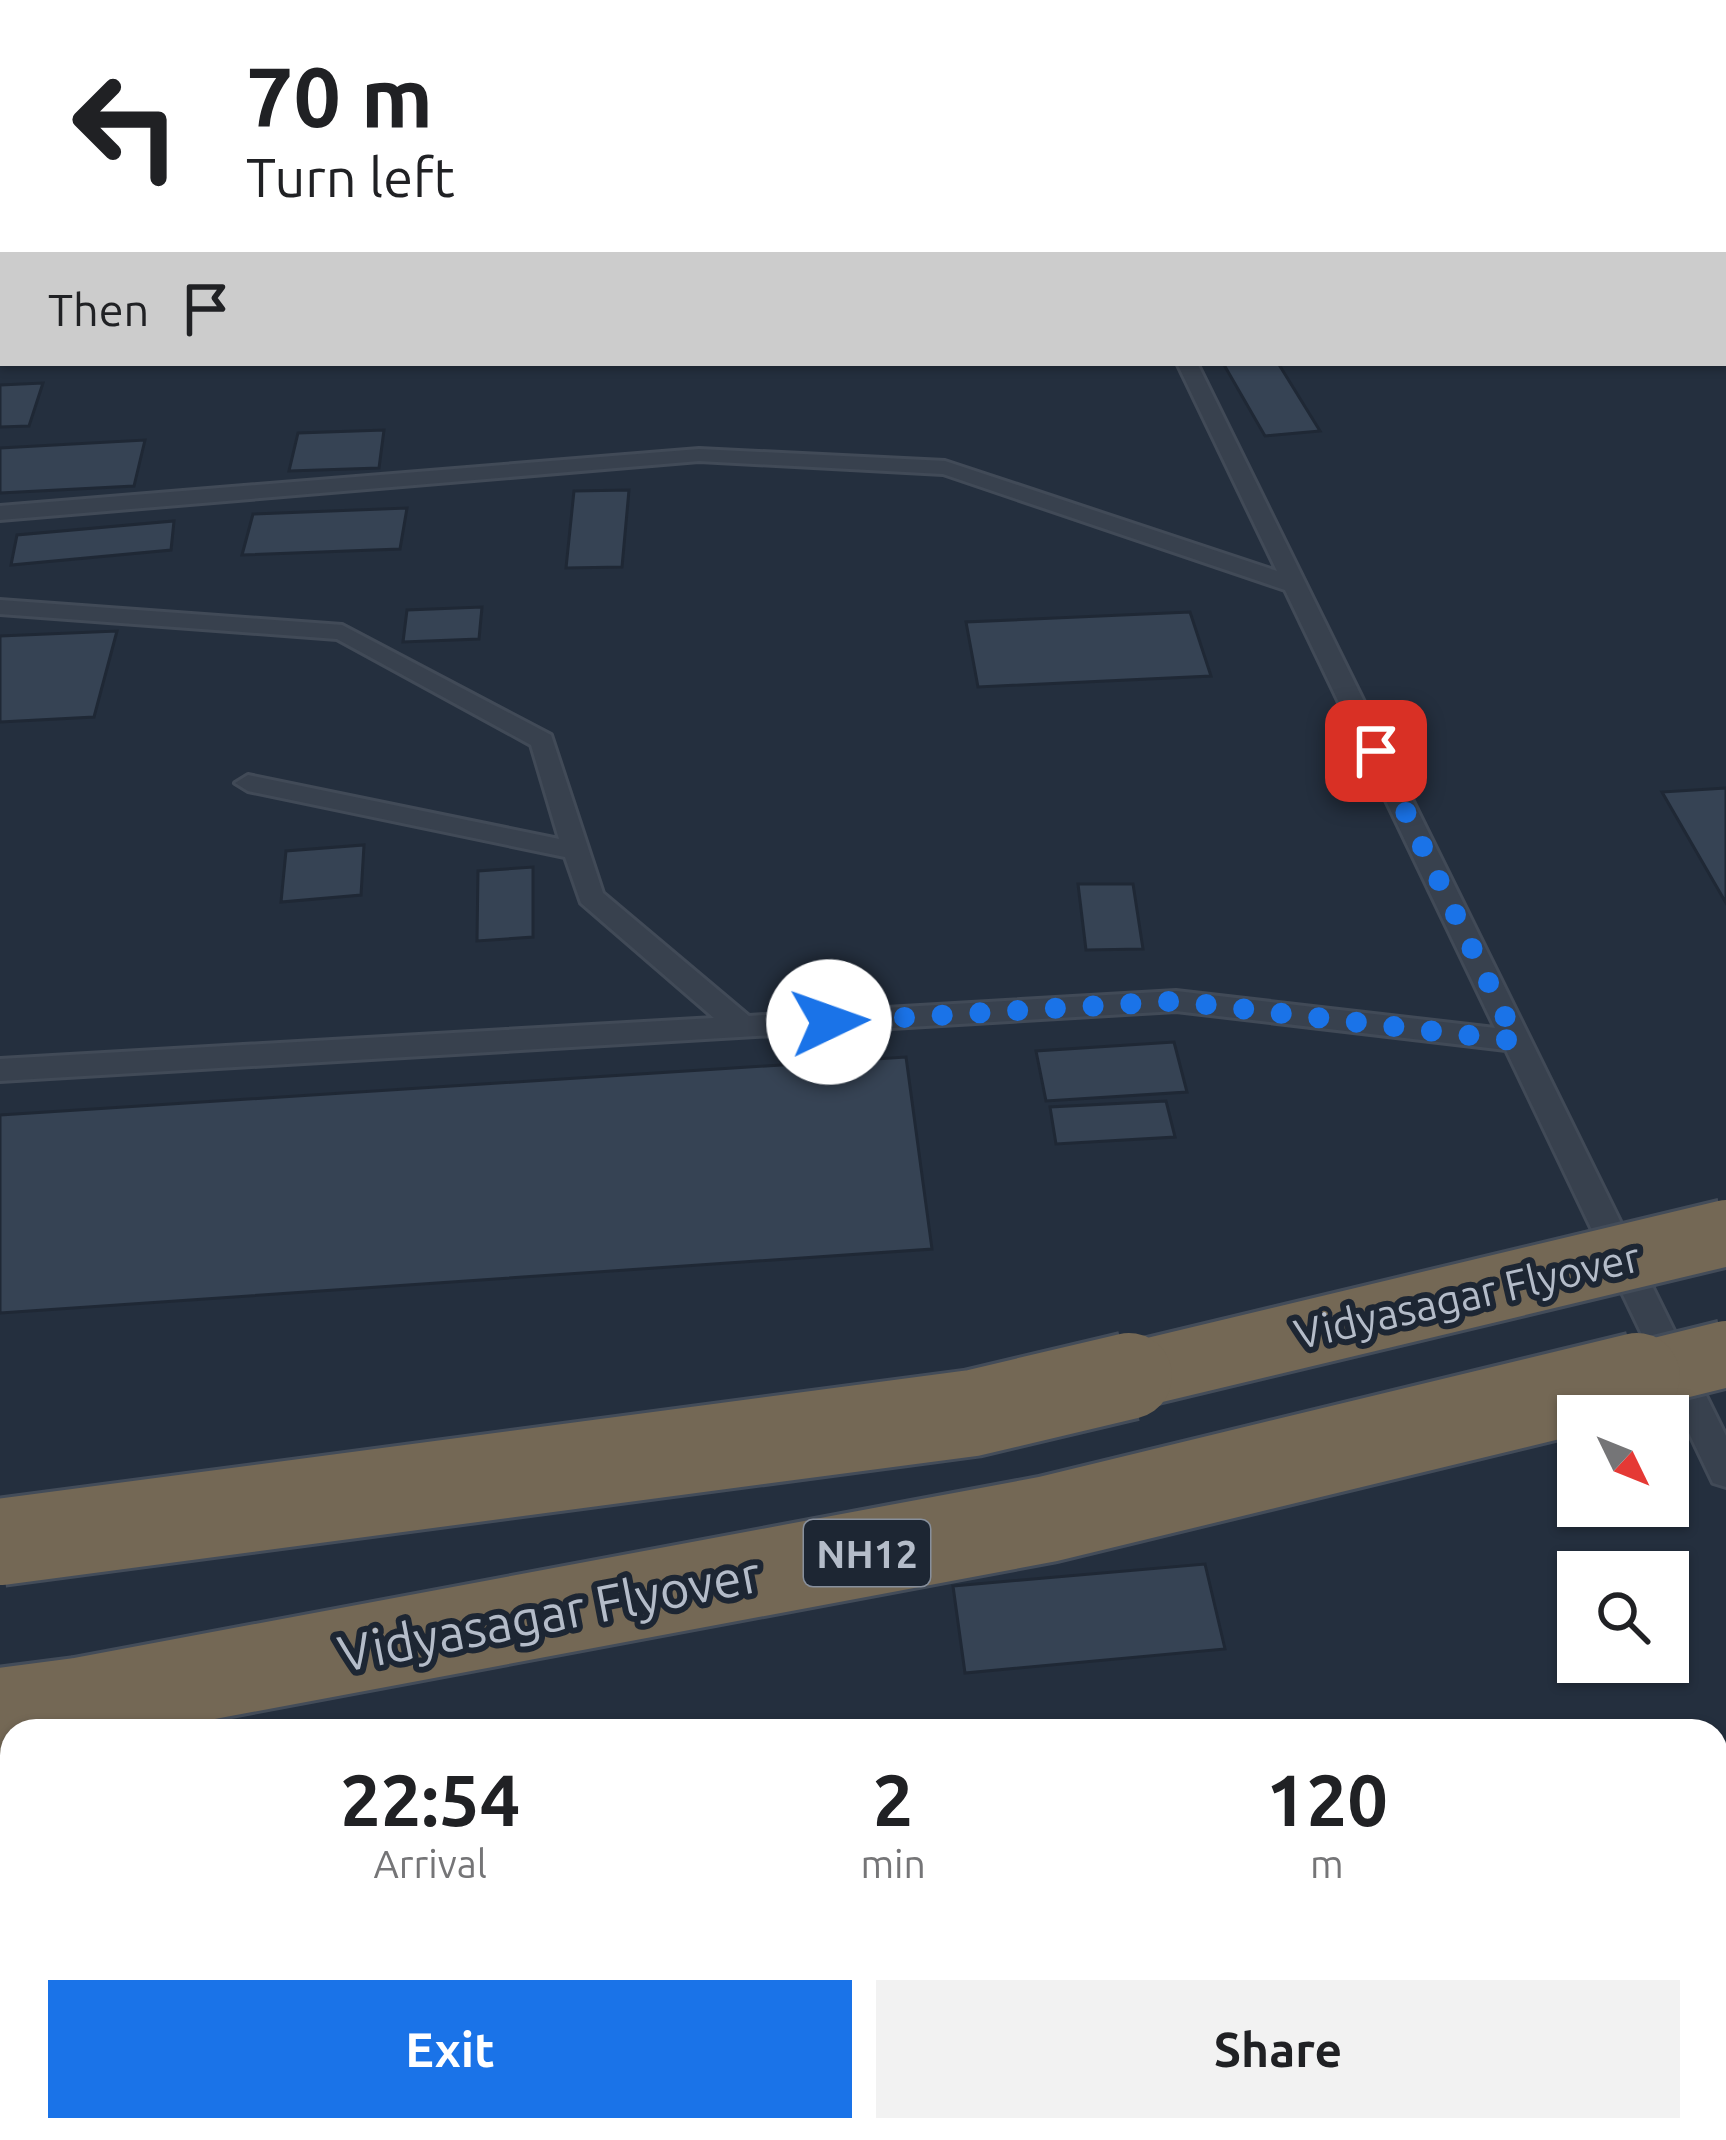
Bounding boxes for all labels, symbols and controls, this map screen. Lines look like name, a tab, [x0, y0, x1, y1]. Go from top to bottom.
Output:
icon: left	[48, 48, 204, 204]
text: 70 m	[246, 49, 433, 143]
text: Turn left	[246, 147, 455, 207]
icon: arrive	[173, 276, 239, 342]
text: Then	[48, 284, 149, 335]
pin	[1325, 700, 1427, 802]
icon: arrive	[1343, 718, 1409, 784]
position arrow	[766, 959, 892, 1085]
street label: Vidyasagar Flyover	[1290, 1232, 1644, 1358]
north arrow	[1557, 1395, 1689, 1527]
map controls	[1557, 1395, 1689, 1683]
road number: NH12	[804, 1520, 930, 1586]
street label: Vidyasagar Flyover	[333, 1544, 765, 1682]
button: search	[1557, 1551, 1689, 1683]
text: 22:54	[340, 1759, 520, 1840]
text: 2	[873, 1759, 913, 1840]
text: 120	[1266, 1759, 1388, 1840]
text: Arrival	[373, 1842, 487, 1885]
text: min	[860, 1842, 926, 1885]
text: m	[1310, 1842, 1344, 1885]
button: Exit	[48, 1980, 852, 2118]
button: Share	[876, 1980, 1680, 2118]

